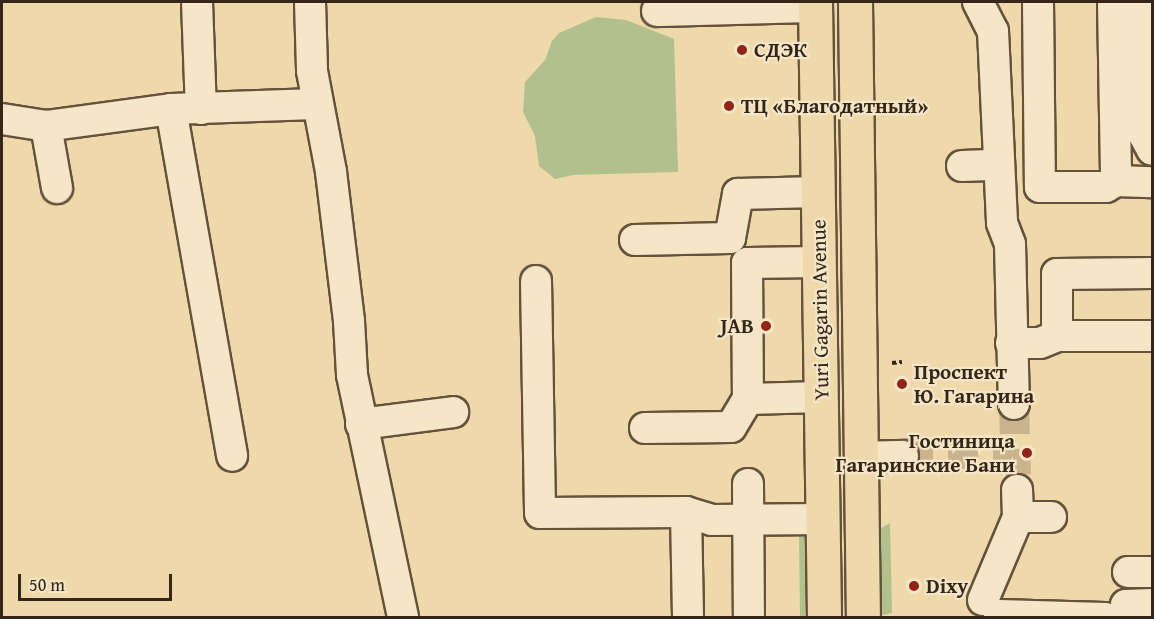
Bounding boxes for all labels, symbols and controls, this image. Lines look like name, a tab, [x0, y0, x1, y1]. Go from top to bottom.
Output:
place label: СДЭК	[754, 37, 807, 63]
marker: СДЭК	[735, 43, 749, 57]
place label: ТЦ «Благодатный»	[741, 93, 928, 119]
marker: ТЦ «Благодатный»	[722, 99, 736, 113]
street label: Yuri Gagarin Avenue	[806, 219, 834, 401]
place label: JAB	[720, 313, 754, 339]
marker: JAB	[759, 319, 773, 333]
place label: Проспект Ю. Гагарина	[914, 359, 1034, 409]
marker: Проспект Ю. Гагарина	[895, 377, 909, 391]
place label: Гостиница Гагаринские Бани	[836, 428, 1015, 478]
marker: Гостиница Гагаринские Бани	[1020, 446, 1034, 460]
scale bar	[21, 562, 176, 600]
text: 50 m	[29, 571, 65, 598]
place label: Dixy	[926, 573, 968, 599]
marker: Dixy	[907, 579, 921, 593]

